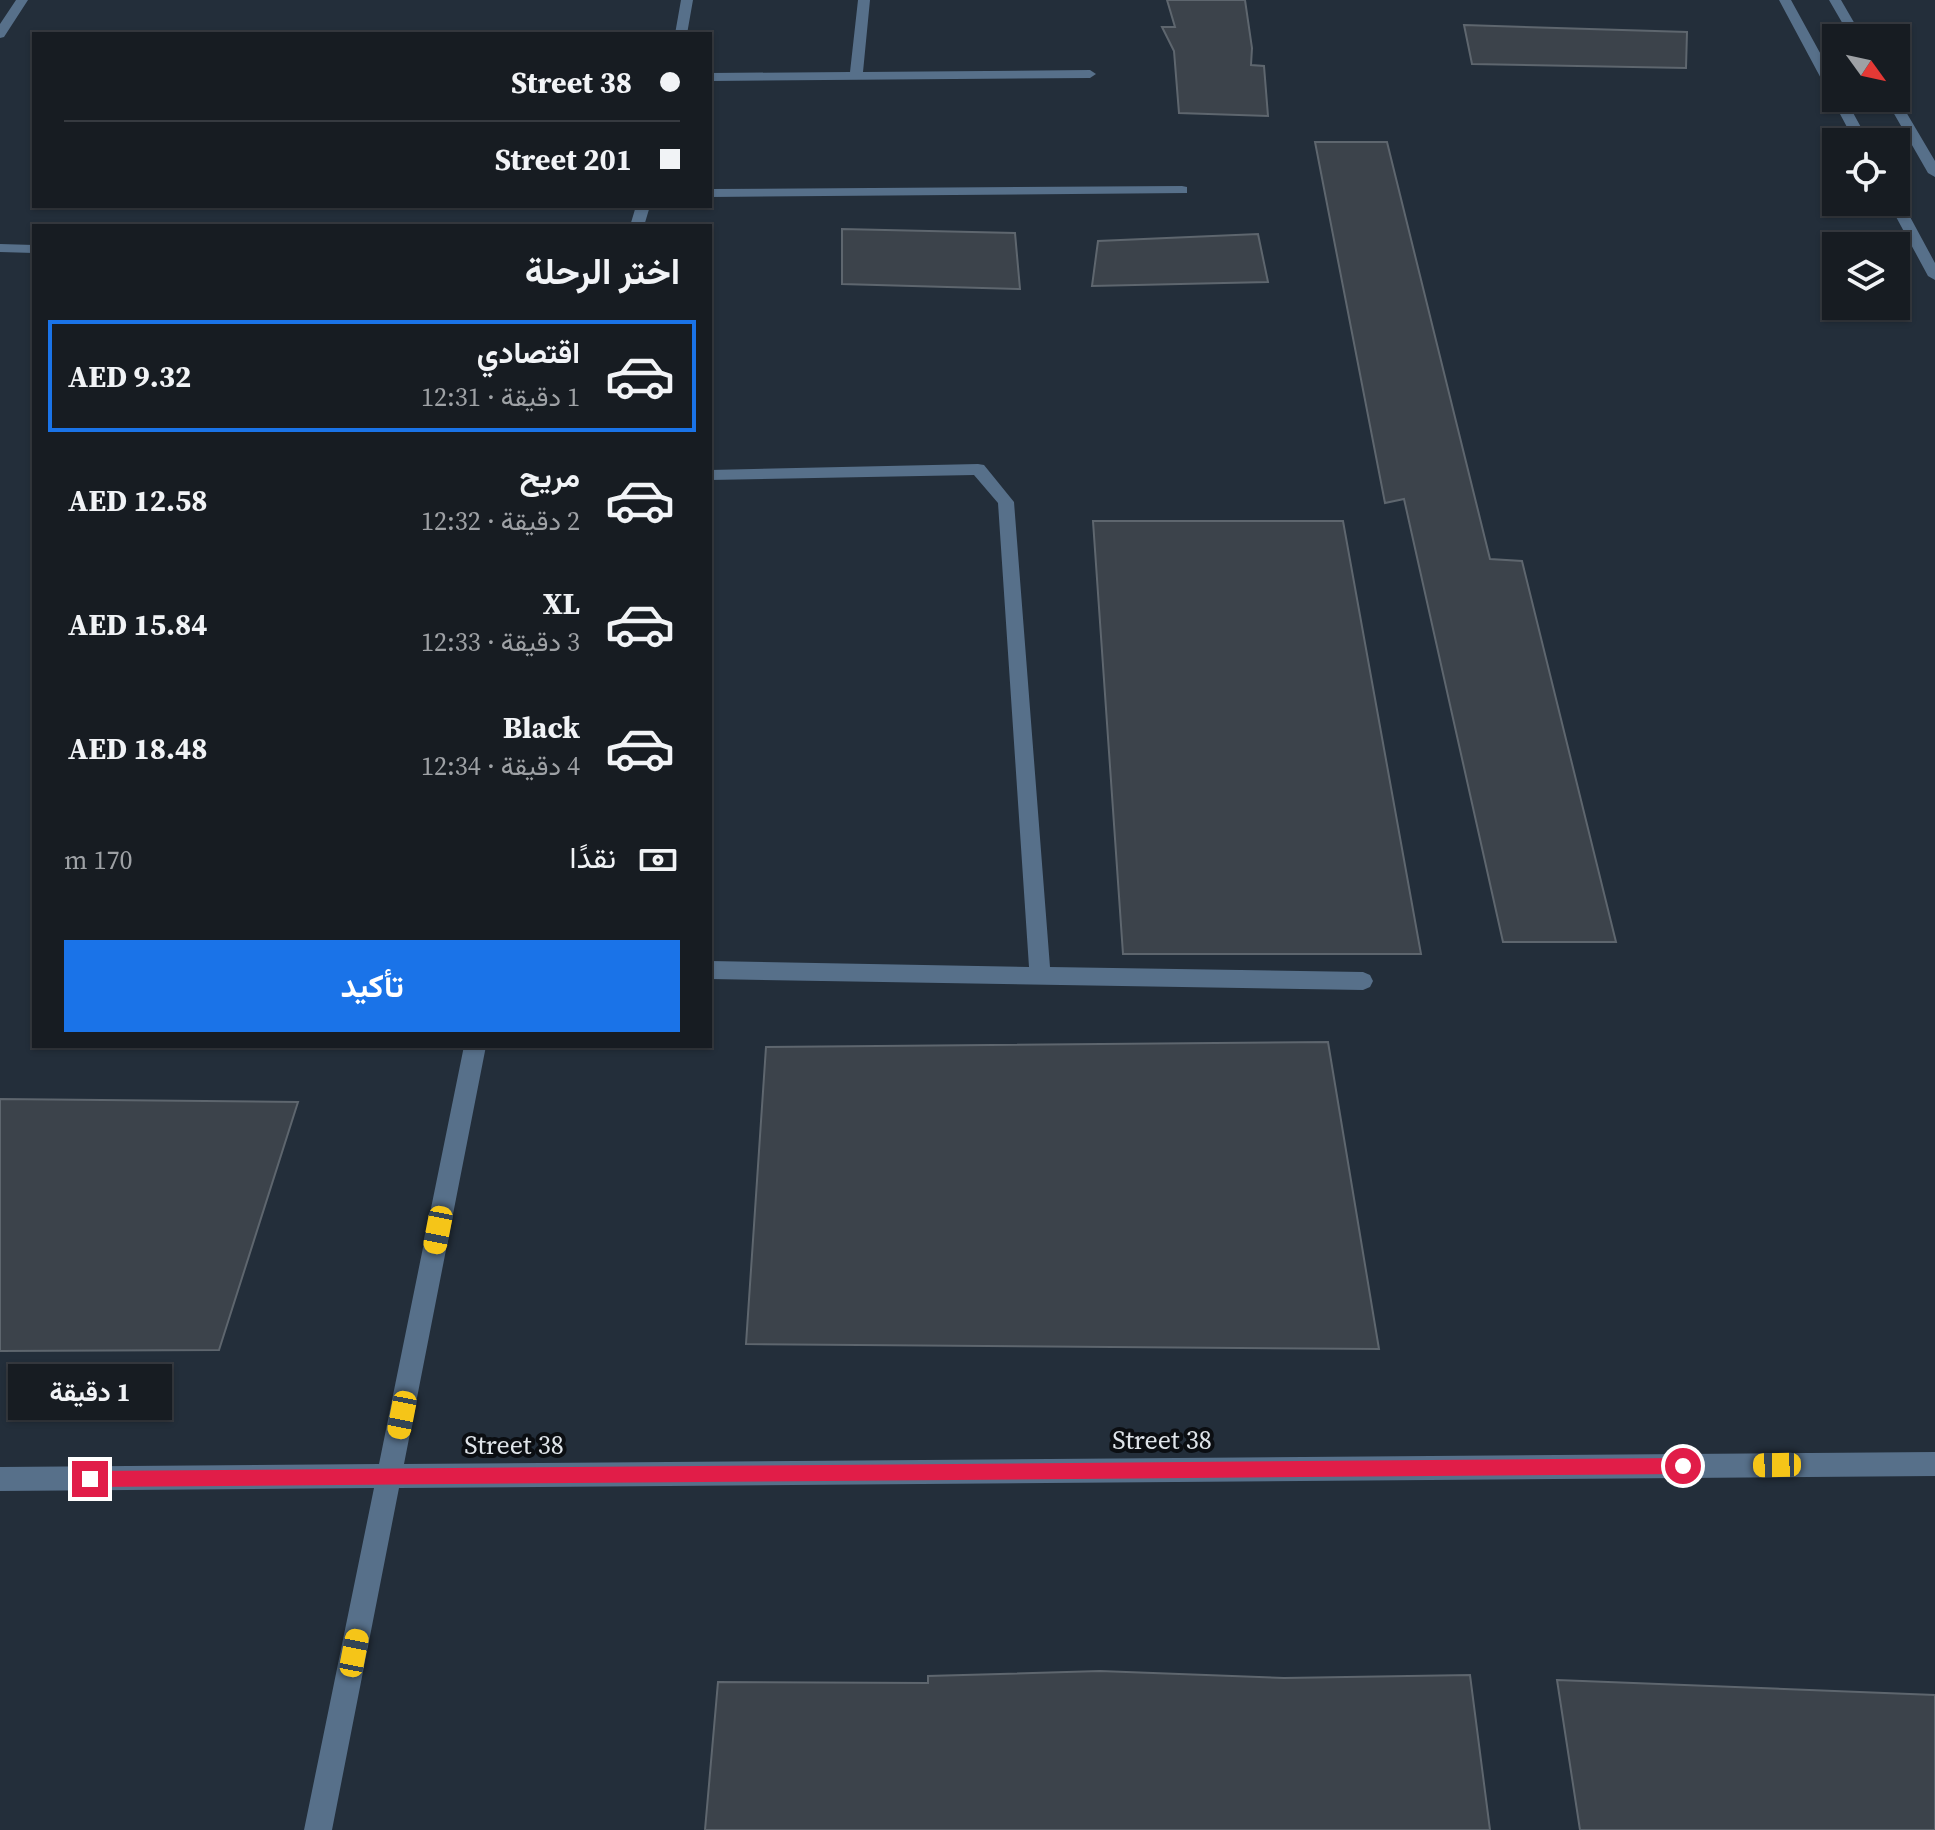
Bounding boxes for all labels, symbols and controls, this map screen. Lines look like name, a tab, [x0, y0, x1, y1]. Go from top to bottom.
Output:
north arrow	[1822, 24, 1910, 112]
map controls	[1822, 24, 1910, 320]
text: Street 38	[511, 62, 632, 103]
button: locate	[1822, 128, 1910, 216]
text: Street 201	[495, 139, 632, 180]
button: layers	[1822, 232, 1910, 320]
text: اختر الرحلة	[525, 247, 680, 296]
text: اقتصادي	[477, 332, 580, 373]
icon: car	[604, 340, 676, 412]
text: AED 9.32	[68, 356, 191, 397]
text: 1 دقيقة · 12:31	[421, 379, 580, 415]
text: مريح	[520, 456, 580, 497]
icon: car	[604, 464, 676, 536]
text: AED 12.58	[68, 480, 208, 521]
text: 2 دقيقة · 12:32	[421, 503, 580, 539]
text: XL	[543, 583, 580, 624]
icon: car	[604, 588, 676, 660]
text: AED 15.84	[68, 604, 208, 645]
text: 3 دقيقة · 12:33	[421, 624, 580, 660]
text: Black	[503, 707, 580, 748]
icon: car	[604, 712, 676, 784]
text: AED 18.48	[68, 728, 208, 769]
text: 4 دقيقة · 12:34	[421, 748, 580, 784]
text: نقدًا	[570, 837, 616, 878]
icon: cash	[636, 838, 680, 882]
text: 170 m	[64, 842, 133, 878]
button: تأكيد	[64, 940, 680, 1032]
car	[422, 1204, 454, 1256]
callout: 1 دقيقة	[8, 1363, 172, 1419]
text: 1 دقيقة	[50, 1374, 130, 1410]
car	[386, 1389, 418, 1441]
street label: Street 38	[1112, 1422, 1212, 1458]
street label: Street 38	[464, 1427, 564, 1463]
route start	[1665, 1448, 1701, 1484]
car	[1753, 1453, 1801, 1477]
route end	[72, 1461, 108, 1497]
car	[338, 1627, 370, 1679]

